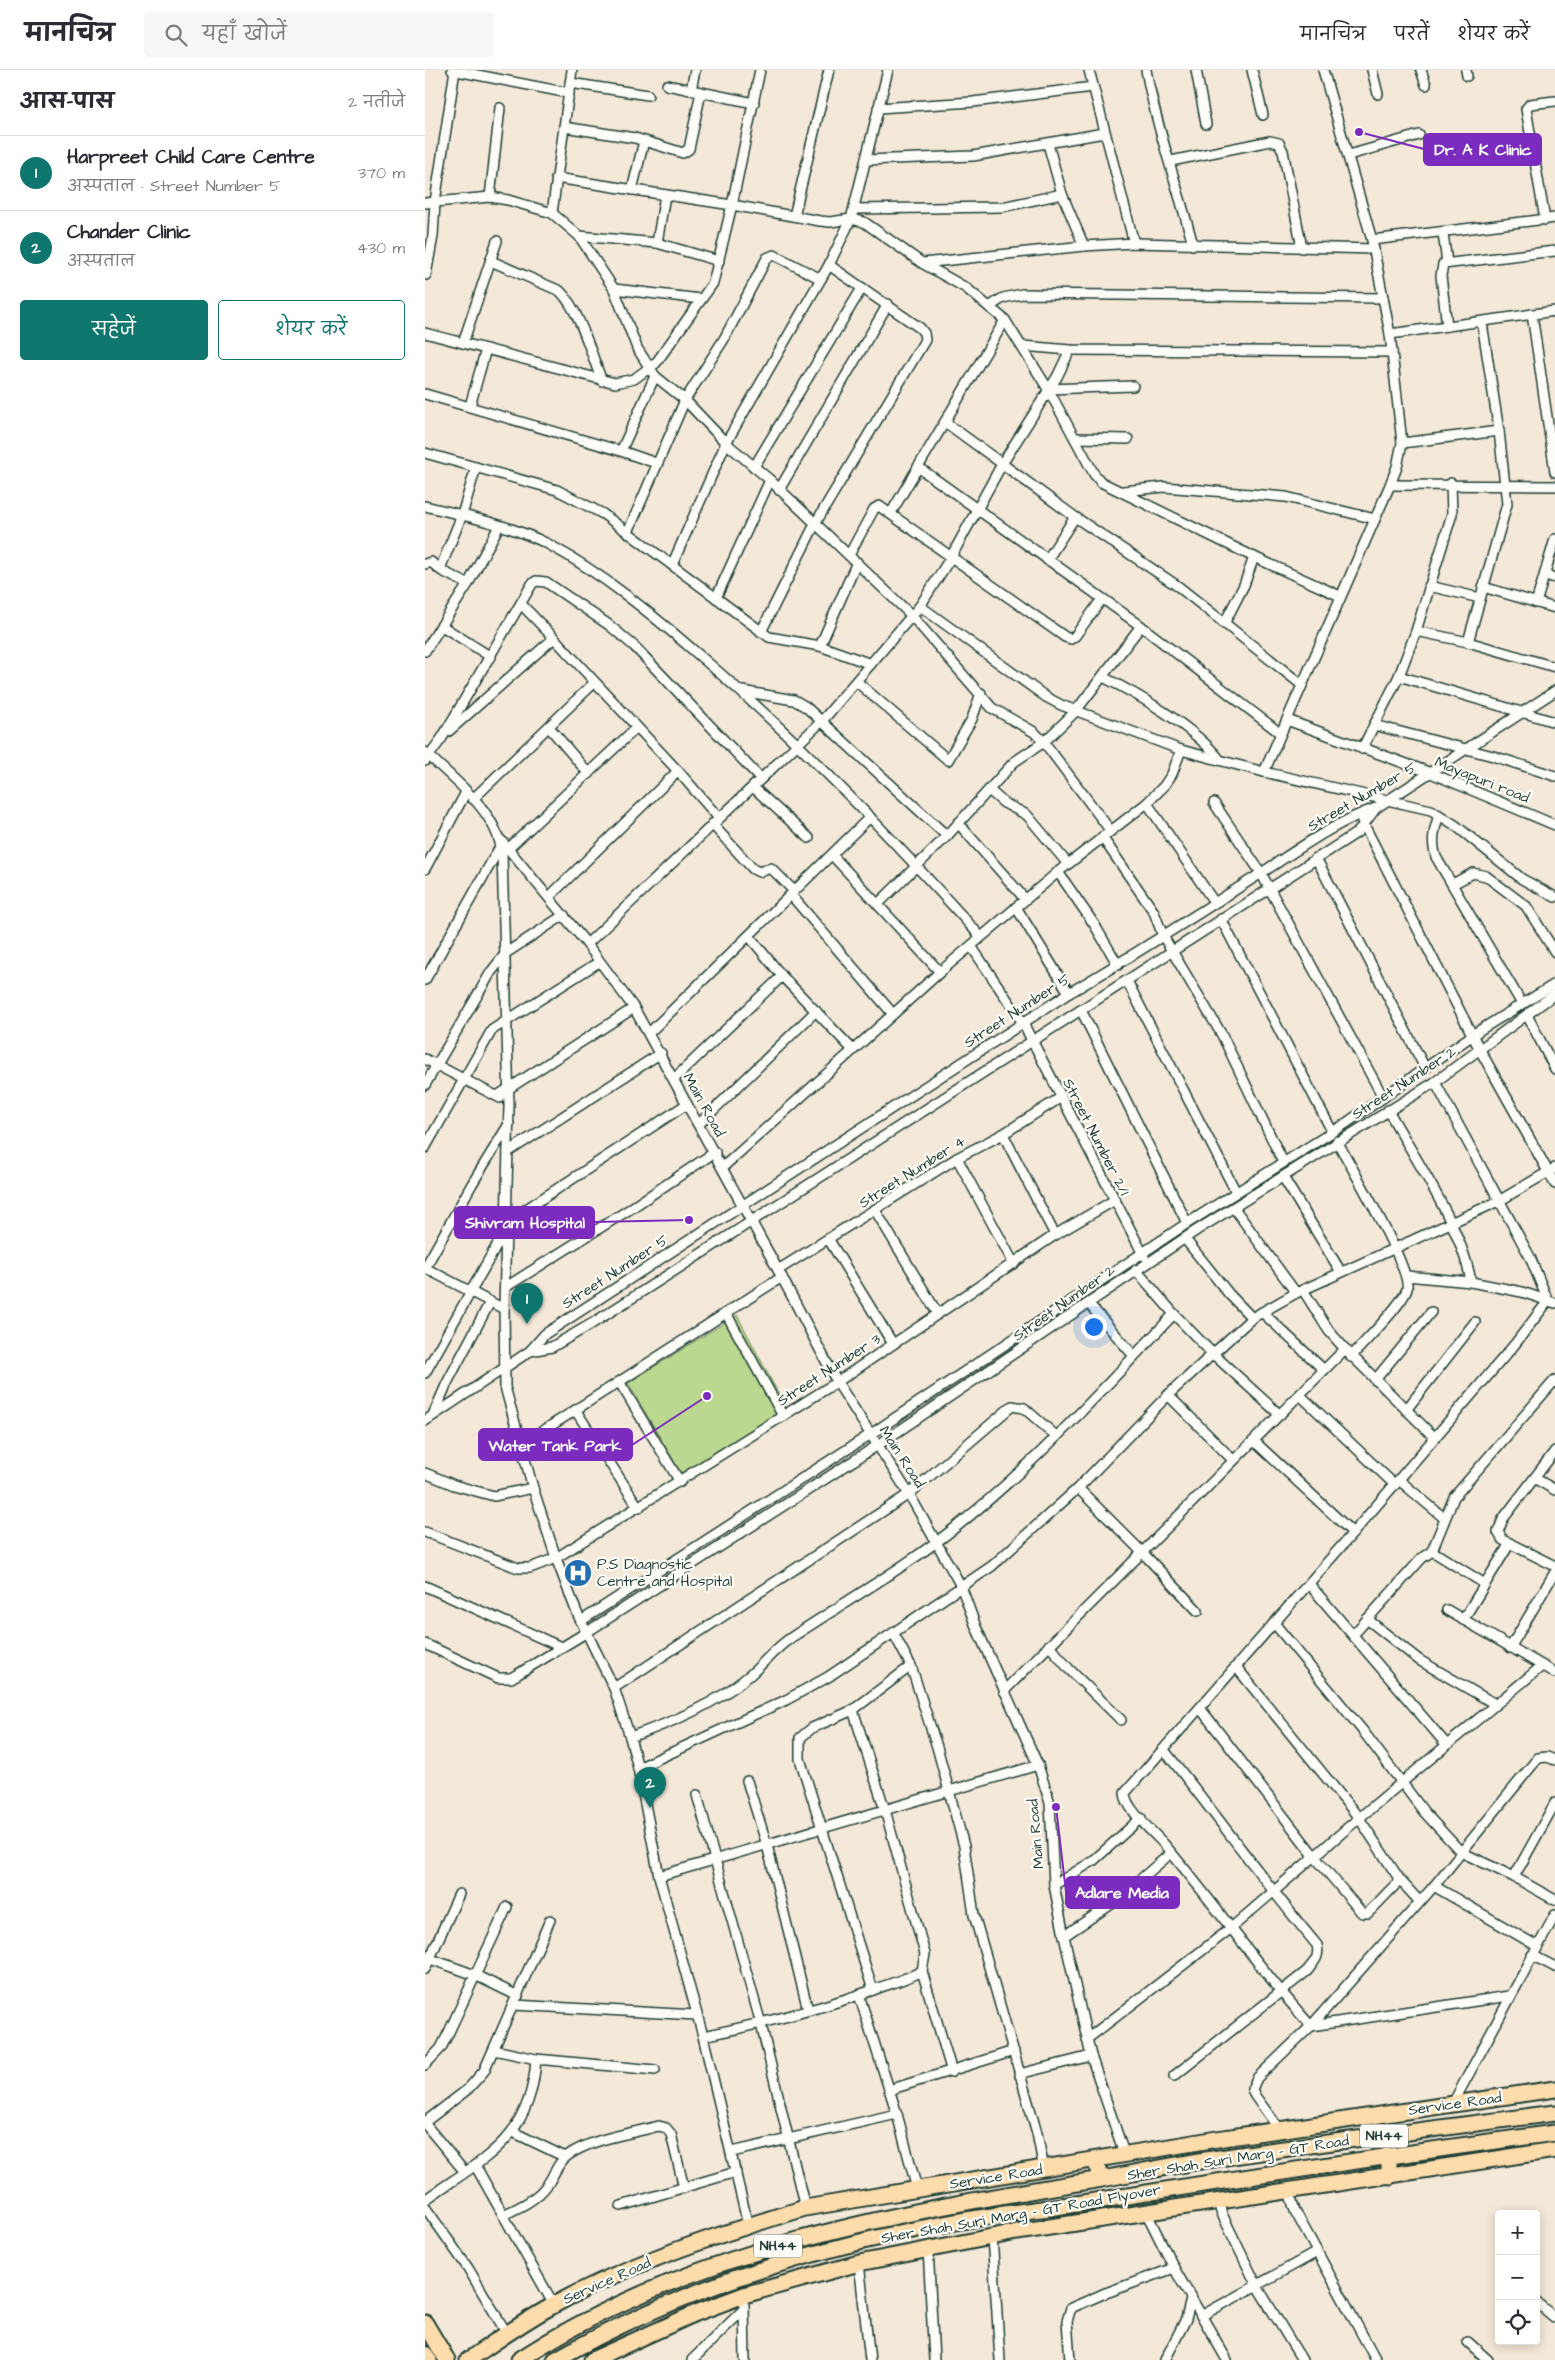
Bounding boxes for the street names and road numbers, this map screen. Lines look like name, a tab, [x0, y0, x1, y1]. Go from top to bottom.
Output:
street label: Mayapuri road	[1431, 751, 1533, 810]
street label: Street Number 5	[1304, 757, 1421, 837]
street label: Street Number 5	[960, 969, 1074, 1053]
street label: Street Number 2	[1348, 1041, 1461, 1125]
street label: Main Road	[678, 1069, 730, 1141]
street label: Street Number 2/1	[1057, 1075, 1135, 1199]
street label: Street Number 4	[855, 1131, 969, 1213]
street label: Street Number 5	[558, 1230, 672, 1314]
street label: Street Number 2	[1009, 1260, 1120, 1346]
street label: Street Number 3	[773, 1328, 885, 1411]
street label: Main Road	[874, 1422, 930, 1492]
street label: Main Road	[1022, 1798, 1050, 1870]
street label: Service Road	[1407, 2087, 1503, 2121]
road number: NH44	[1360, 2124, 1408, 2148]
street label: Sher Shah Suri Marg - GT Road	[1126, 2130, 1351, 2187]
street label: Service Road	[948, 2159, 1044, 2195]
street label: Sher Shah Suri Marg - GT Road Flyover	[879, 2179, 1163, 2250]
road number: NH44	[754, 2234, 802, 2258]
street label: Service Road	[560, 2252, 655, 2310]

